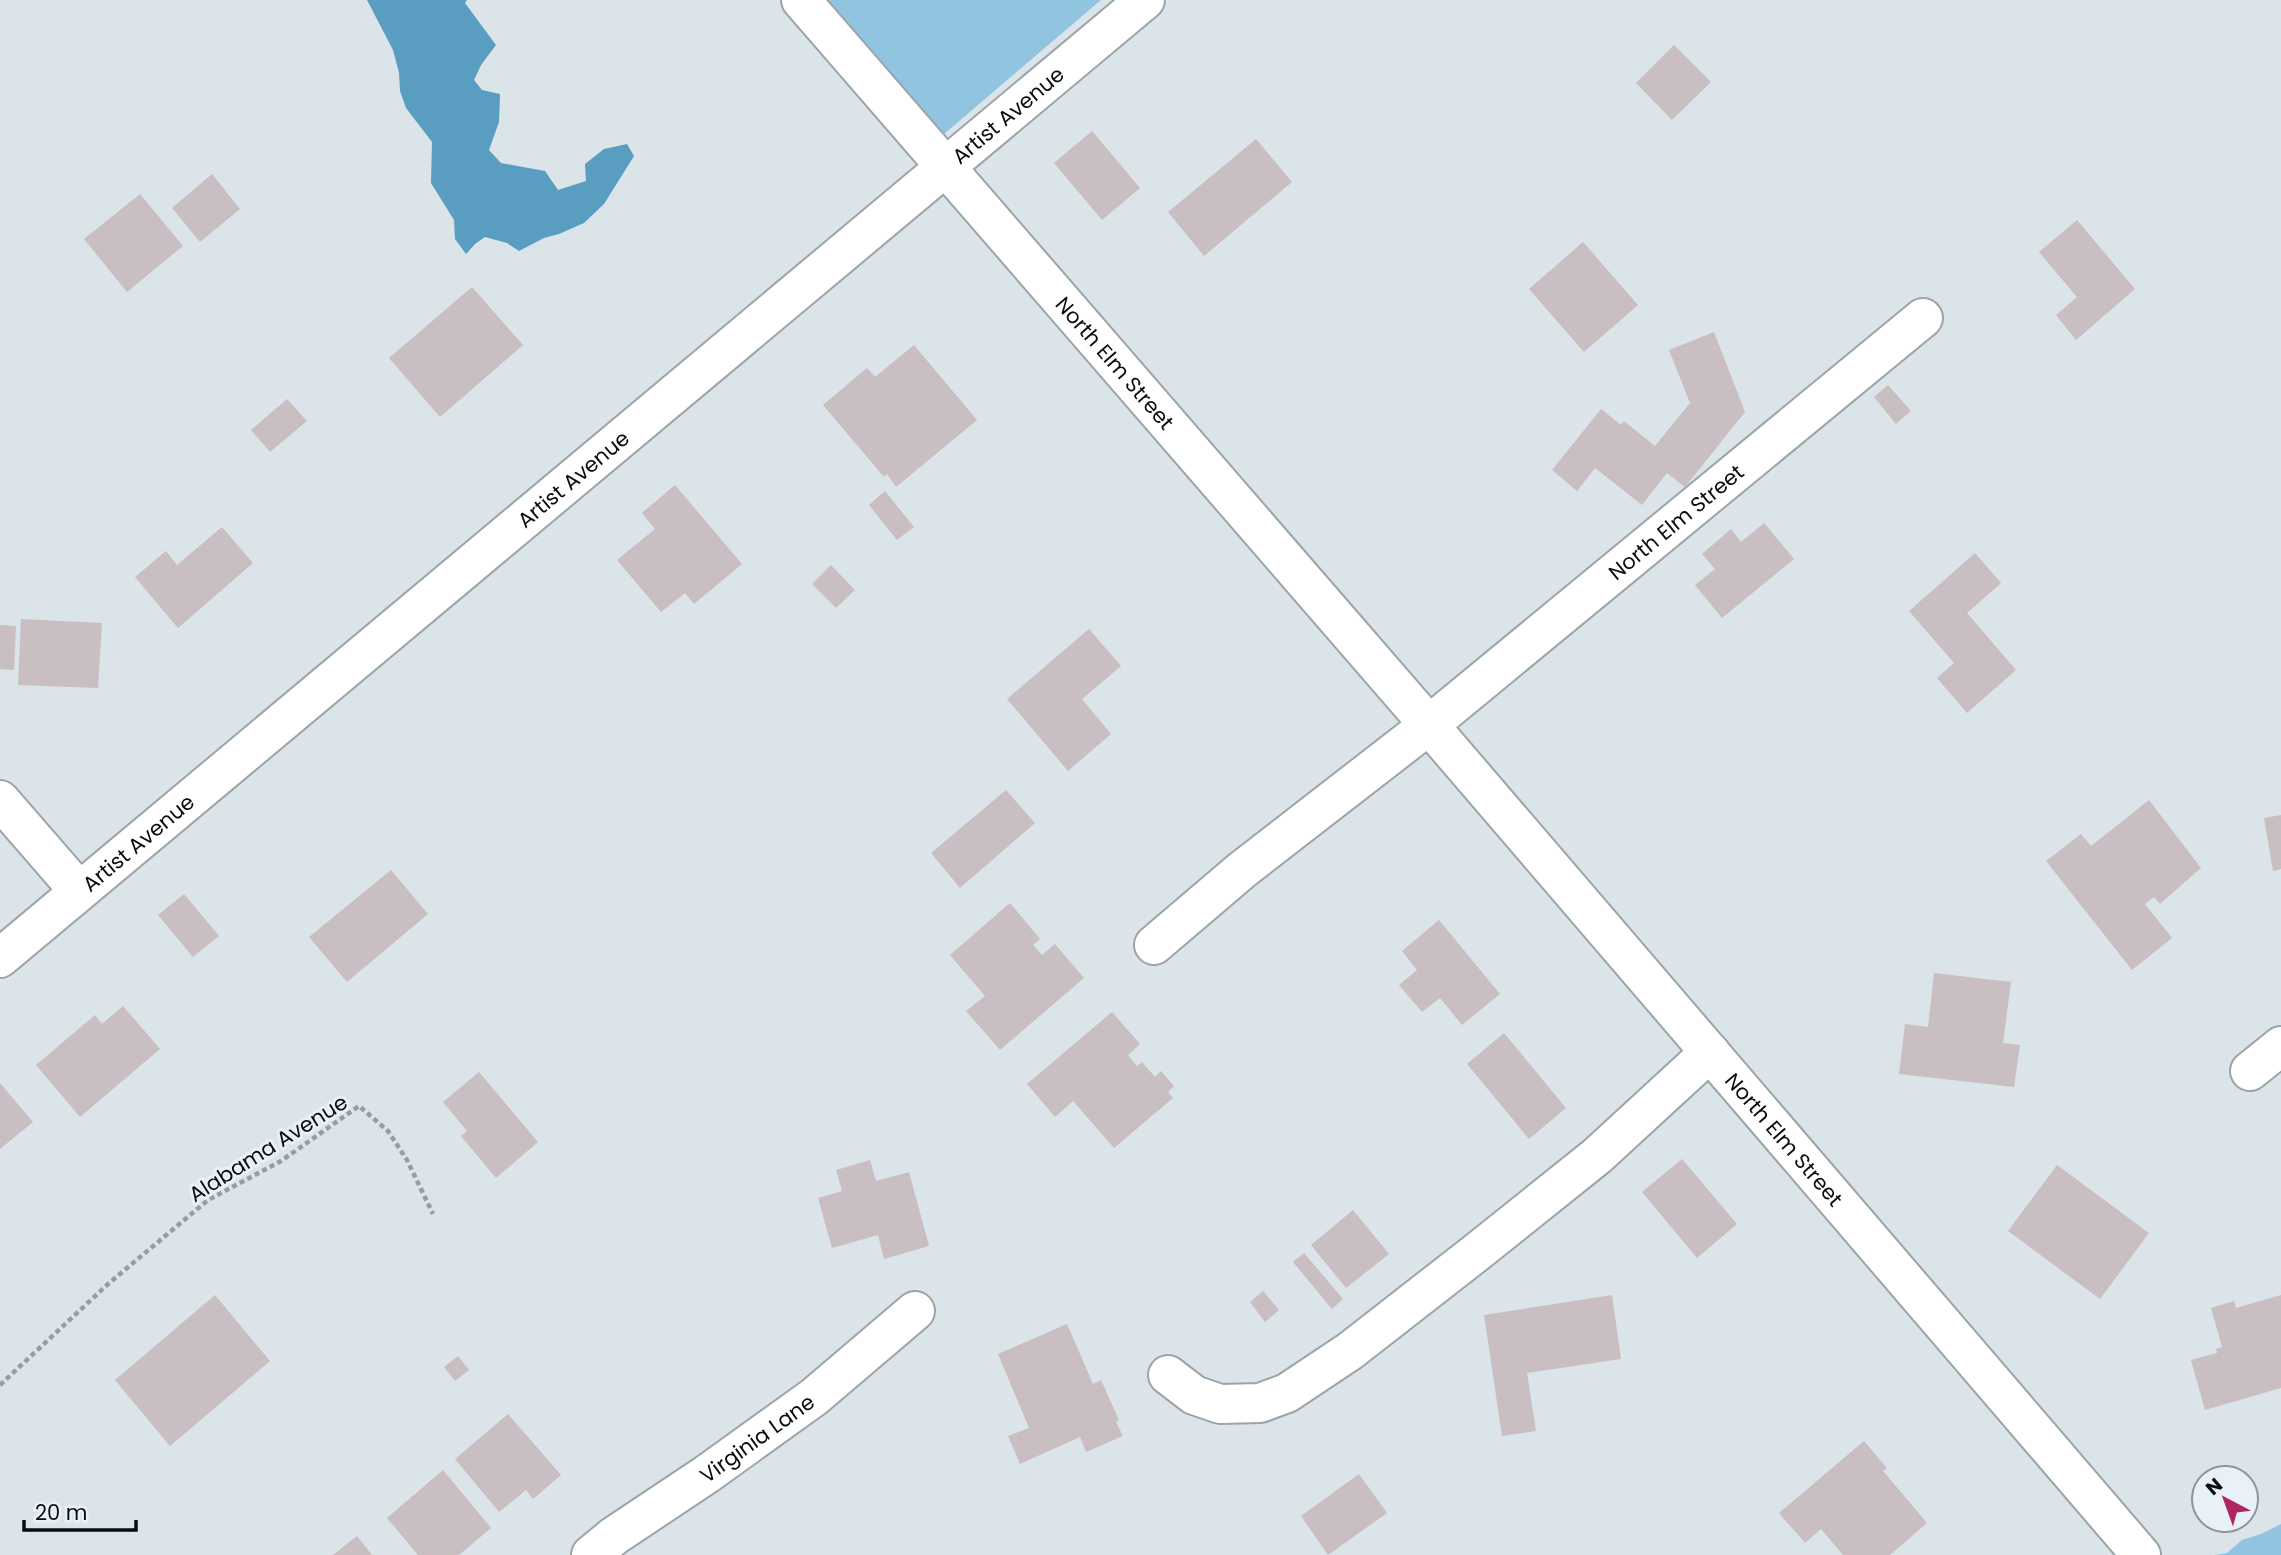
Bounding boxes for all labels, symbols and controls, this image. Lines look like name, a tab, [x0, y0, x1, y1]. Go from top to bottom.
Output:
street label: Artist Avenue	[946, 59, 1070, 170]
street label: North Elm Street	[1049, 290, 1181, 436]
street label: Artist Avenue	[511, 423, 635, 534]
street label: North Elm Street	[1602, 457, 1750, 586]
street label: Artist Avenue	[76, 787, 200, 898]
street label: North Elm Street	[1719, 1066, 1850, 1212]
street label: Alabama Avenue	[183, 1087, 353, 1209]
street label: Virginia Lane	[694, 1387, 820, 1489]
north arrow	[2190, 1464, 2260, 1534]
text: N	[2200, 1472, 2228, 1501]
scale bar	[24, 1488, 136, 1532]
text: 20 m	[35, 1498, 88, 1527]

